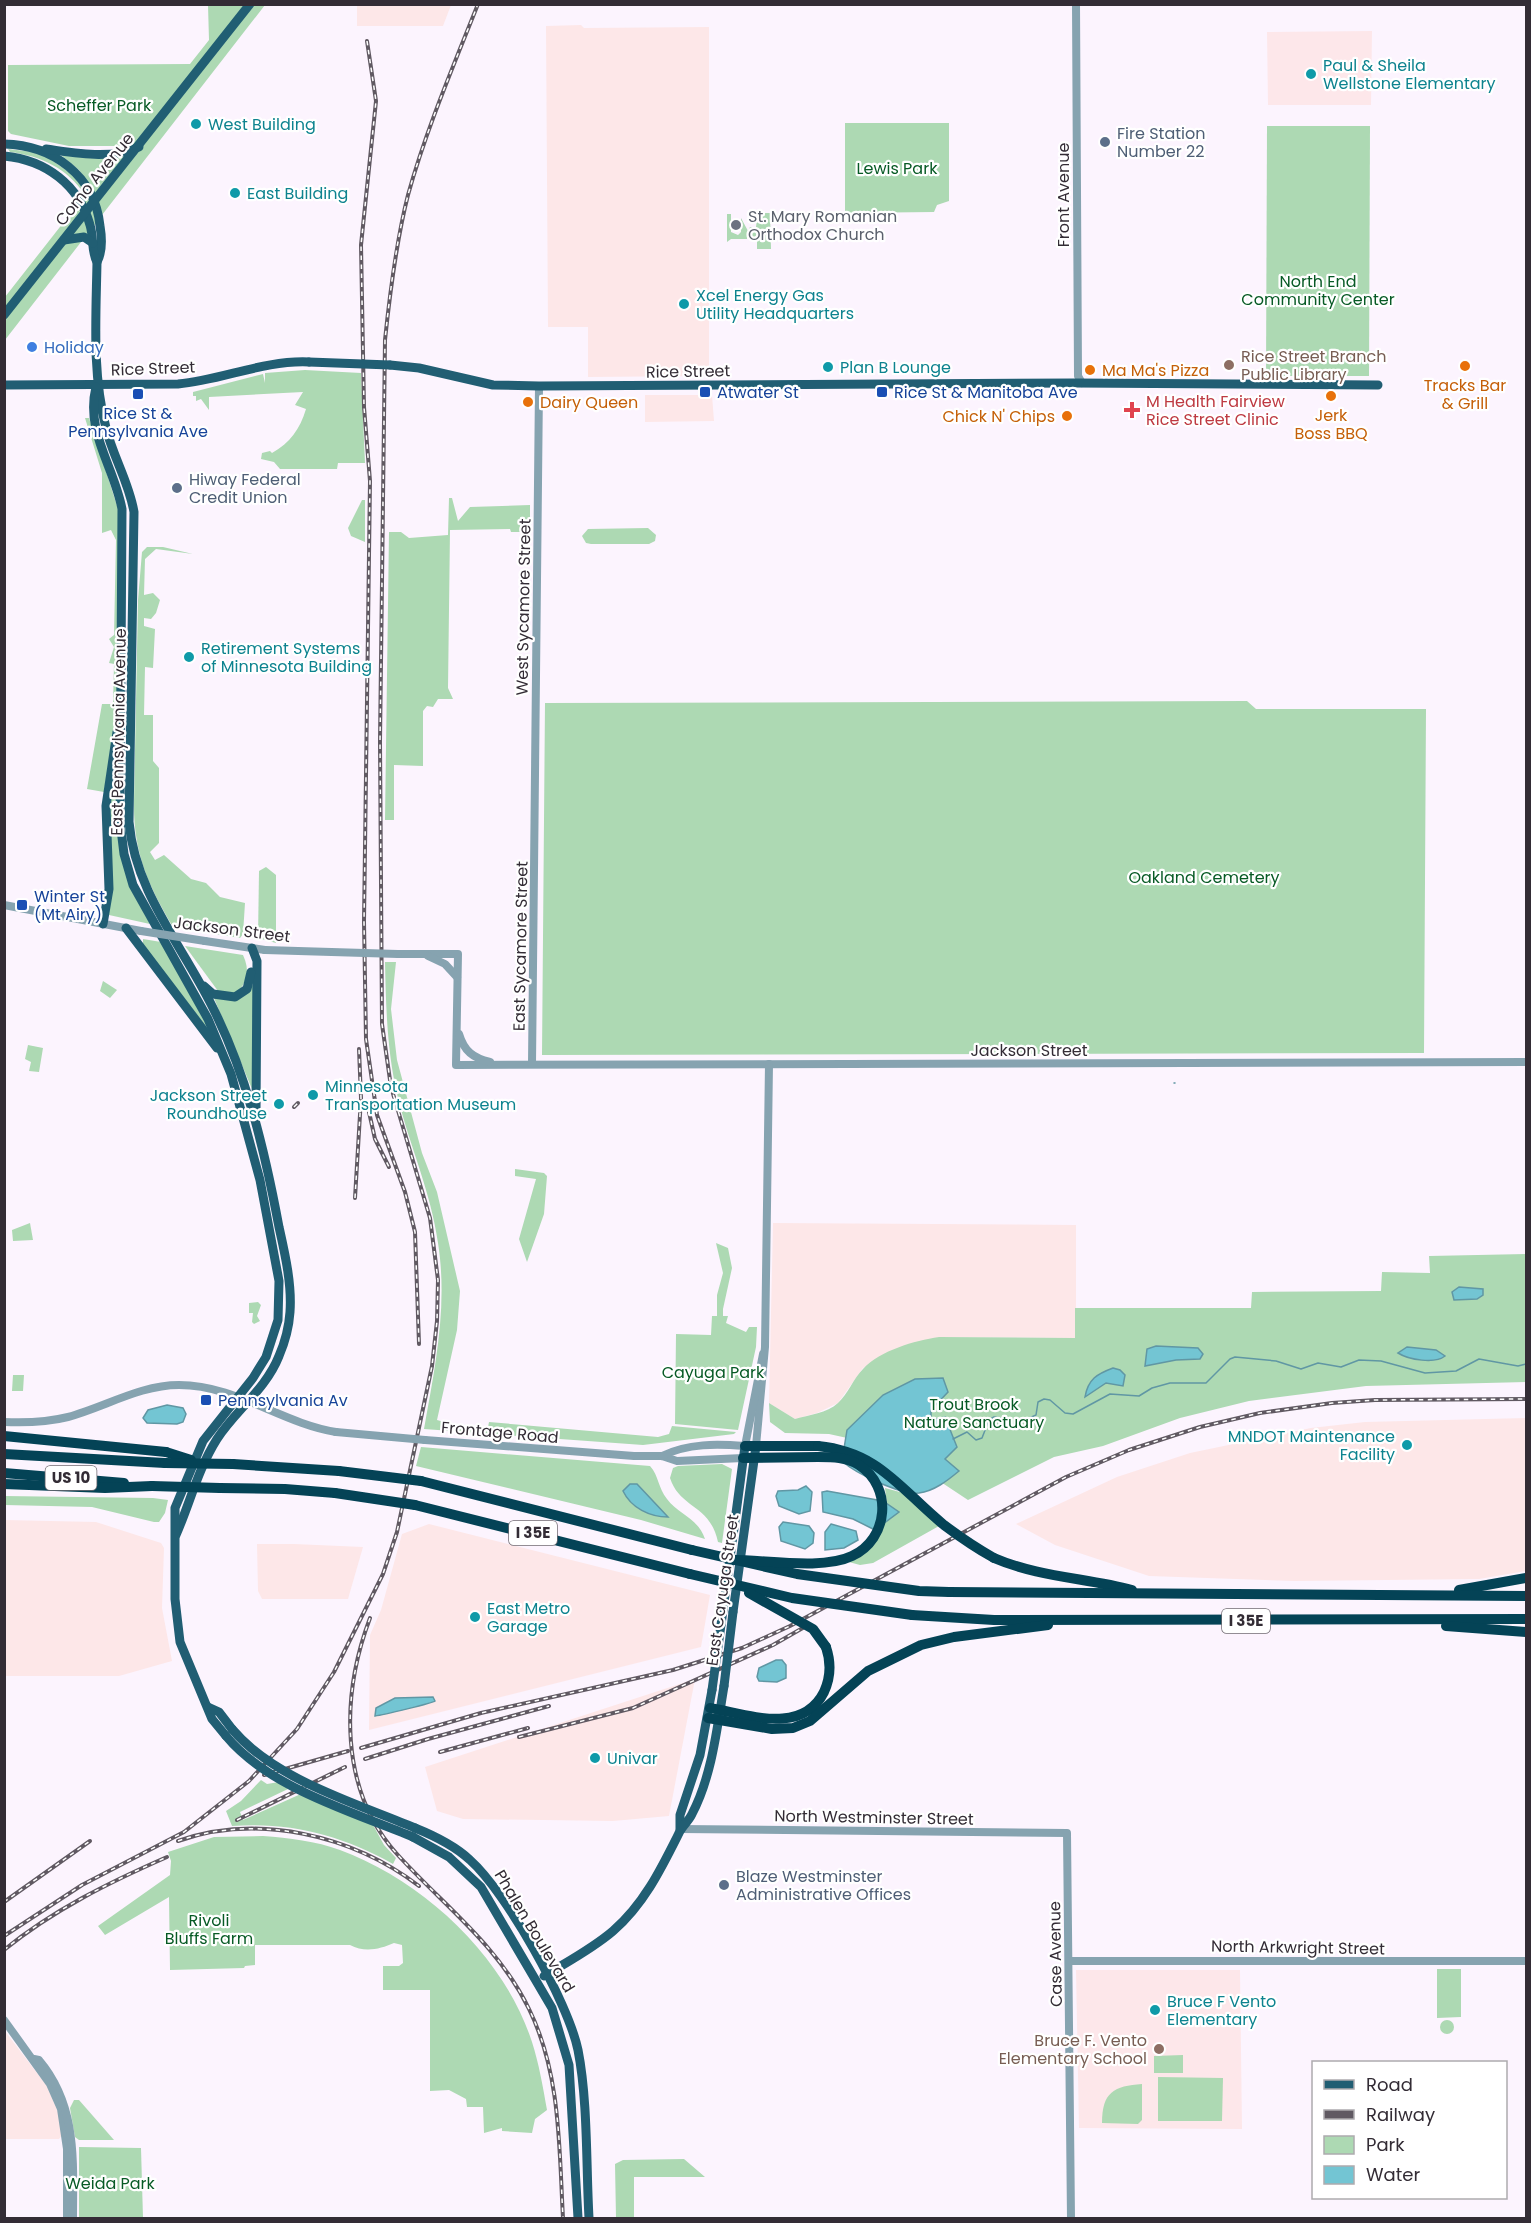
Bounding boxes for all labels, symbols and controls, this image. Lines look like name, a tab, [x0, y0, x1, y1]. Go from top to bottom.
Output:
place label: Paul & Sheila Wellstone Elementary	[1323, 54, 1496, 95]
marker: Paul & Sheila Wellstone Elementary	[1304, 67, 1318, 81]
park label: Scheffer Park	[47, 94, 152, 117]
place label: West Building	[208, 113, 316, 136]
marker: West Building	[189, 117, 203, 131]
place label: Fire Station Number 22	[1117, 122, 1205, 163]
street label: Como Avenue	[50, 128, 139, 231]
marker: Fire Station Number 22	[1098, 135, 1112, 149]
street label: Front Avenue	[1052, 143, 1075, 247]
park label: Lewis Park	[857, 157, 938, 180]
place label: East Building	[247, 182, 348, 205]
marker: East Building	[228, 186, 242, 200]
place label: St. Mary Romanian Orthodox Church	[748, 205, 897, 246]
marker: St. Mary Romanian Orthodox Church	[729, 218, 743, 232]
park label: North End Community Center	[1241, 270, 1395, 311]
place label: Xcel Energy Gas Utility Headquarters	[696, 284, 854, 325]
marker: Xcel Energy Gas Utility Headquarters	[677, 297, 691, 311]
place label: Holiday	[44, 336, 104, 359]
marker: Holiday	[25, 340, 39, 354]
place label: Rice Street Branch Public Library	[1241, 345, 1386, 386]
street label: Rice Street	[110, 356, 196, 381]
place label: Plan B Lounge	[840, 356, 951, 379]
marker: Rice Street Branch Public Library	[1222, 358, 1236, 372]
street label: Rice Street	[646, 359, 731, 384]
place label: Ma Ma's Pizza	[1102, 359, 1209, 382]
marker: Tracks Bar & Grill	[1458, 359, 1472, 373]
marker: Plan B Lounge	[821, 360, 835, 374]
marker: Ma Ma's Pizza	[1083, 363, 1097, 377]
place label: Tracks Bar & Grill	[1424, 374, 1506, 415]
place label: Atwater St	[717, 381, 799, 404]
place label: Rice St & Manitoba Ave	[894, 381, 1078, 404]
marker: Atwater St	[698, 385, 712, 399]
marker: Rice St & Manitoba Ave	[875, 385, 889, 399]
marker: Rice St & Pennsylvania Ave	[131, 387, 145, 401]
marker: Jerk Boss BBQ	[1324, 389, 1338, 403]
place label: M Health Fairview Rice Street Clinic	[1146, 390, 1285, 431]
place label: Dairy Queen	[540, 391, 638, 414]
marker: Dairy Queen	[521, 395, 535, 409]
marker: M Health Fairview Rice Street Clinic	[1123, 401, 1141, 419]
place label: Rice St & Pennsylvania Ave	[68, 402, 208, 443]
place label: Jerk Boss BBQ	[1294, 404, 1368, 445]
place label: Chick N' Chips	[942, 405, 1055, 428]
marker: Chick N' Chips	[1060, 409, 1074, 423]
place label: Hiway Federal Credit Union	[189, 468, 301, 509]
marker: Hiway Federal Credit Union	[170, 481, 184, 495]
street label: West Sycamore Street	[510, 518, 537, 696]
street label: East Pennsylvania Avenue	[105, 628, 132, 836]
place label: Retirement Systems of Minnesota Building	[201, 637, 372, 678]
marker: Retirement Systems of Minnesota Building	[182, 650, 196, 664]
street label: East Sycamore Street	[508, 861, 533, 1031]
park label: Oakland Cemetery	[1128, 866, 1280, 889]
place label: Winter St (Mt Airy)	[34, 885, 105, 926]
marker: Winter St (Mt Airy)	[15, 898, 29, 912]
street label: Jackson Street	[172, 911, 292, 948]
street label: Jackson Street	[970, 1039, 1088, 1062]
place label: Minnesota Transportation Museum	[325, 1075, 516, 1116]
place label: Jackson Street Roundhouse	[150, 1084, 267, 1125]
marker: Minnesota Transportation Museum	[306, 1088, 320, 1102]
marker: Jackson Street Roundhouse	[272, 1097, 286, 1111]
park label: Cayuga Park	[662, 1361, 765, 1384]
place label: Pennsylvania Av	[218, 1389, 348, 1412]
marker: Pennsylvania Av	[199, 1393, 213, 1407]
park label: Trout Brook Nature Sanctuary	[904, 1393, 1044, 1434]
street label: Frontage Road	[440, 1416, 560, 1449]
place label: MNDOT Maintenance Facility	[1228, 1425, 1395, 1466]
marker: MNDOT Maintenance Facility	[1400, 1438, 1414, 1452]
road number: US 10	[46, 1466, 97, 1490]
street label: East Cayuga Street	[700, 1513, 745, 1667]
road number: I 35E	[509, 1521, 557, 1545]
place label: East Metro Garage	[487, 1597, 570, 1638]
road number: I 35E	[1222, 1609, 1270, 1633]
marker: East Metro Garage	[468, 1610, 482, 1624]
place label: Univar	[607, 1747, 658, 1770]
marker: Univar	[588, 1751, 602, 1765]
street label: North Westminster Street	[774, 1804, 974, 1831]
place label: Blaze Westminster Administrative Offices	[736, 1865, 911, 1906]
street label: Phalen Boulevard	[489, 1866, 580, 1997]
marker: Blaze Westminster Administrative Offices	[717, 1878, 731, 1892]
street label: Case Avenue	[1043, 1901, 1068, 2007]
park label: Rivoli Bluffs Farm	[165, 1909, 253, 1950]
street label: North Arkwright Street	[1211, 1934, 1385, 1961]
place label: Bruce F Vento Elementary	[1167, 1990, 1276, 2031]
marker: Bruce F Vento Elementary	[1148, 2003, 1162, 2017]
place label: Bruce F. Vento Elementary School	[999, 2029, 1147, 2070]
marker: Bruce F. Vento Elementary School	[1152, 2042, 1166, 2056]
legend	[1312, 2061, 1507, 2199]
text: Road	[1366, 2072, 1413, 2097]
text: Railway	[1366, 2102, 1435, 2127]
text: Park	[1366, 2132, 1405, 2157]
text: Water	[1366, 2162, 1420, 2187]
park label: Weida Park	[65, 2172, 156, 2195]

